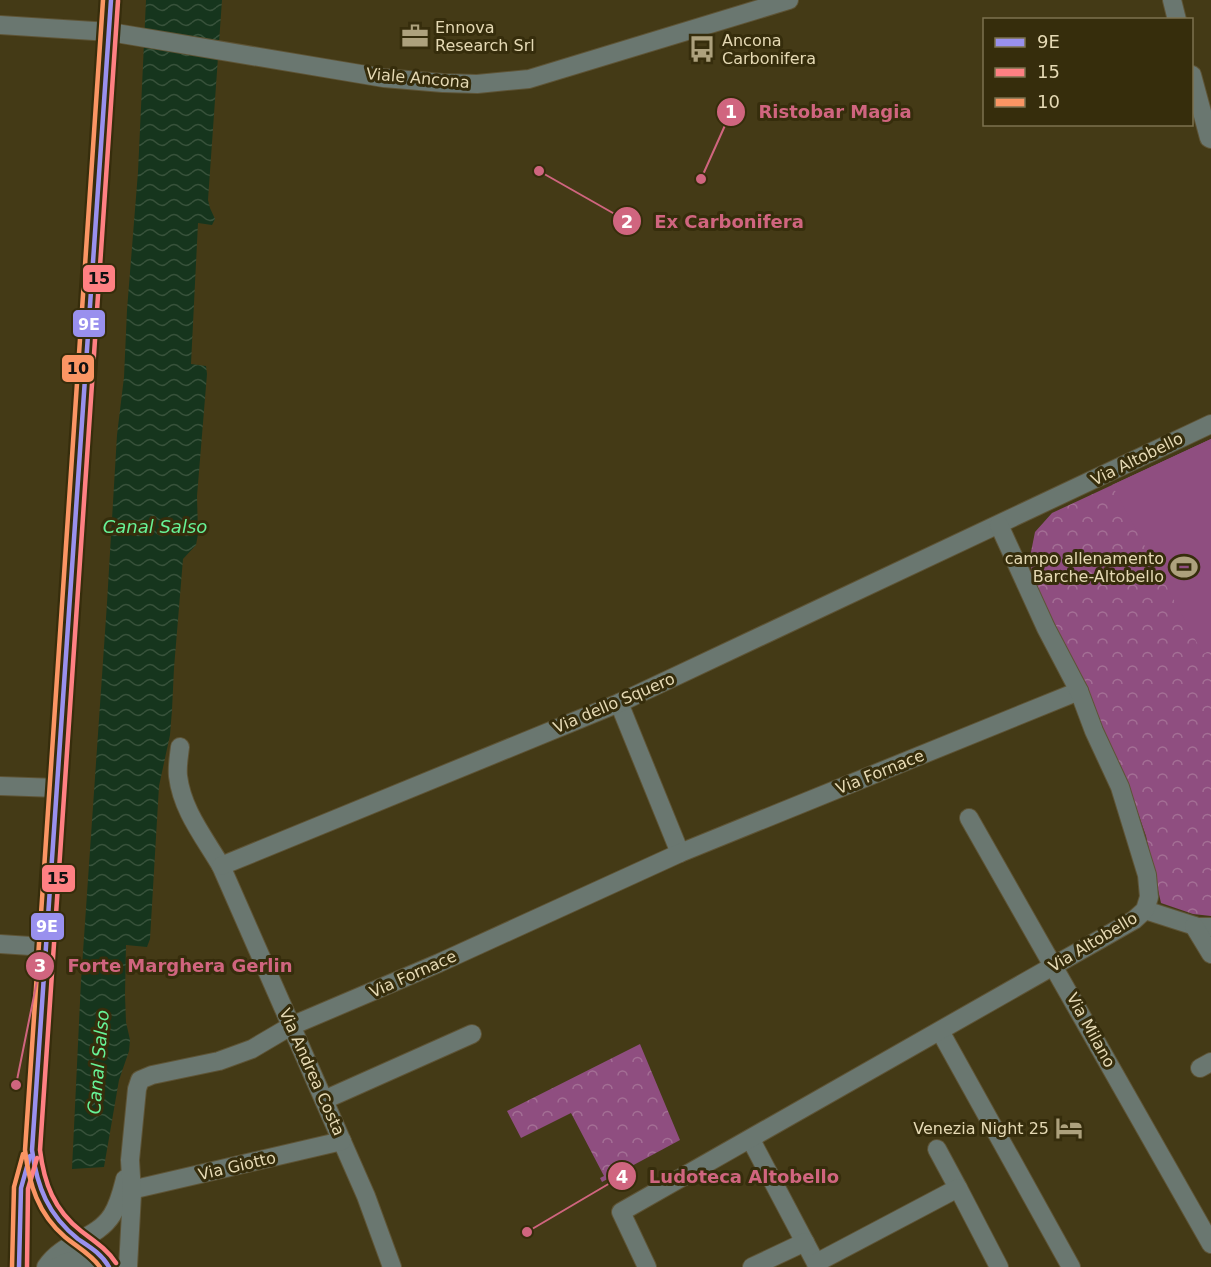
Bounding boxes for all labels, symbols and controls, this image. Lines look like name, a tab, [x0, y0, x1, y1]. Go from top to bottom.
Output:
place label: Ennova Research Srl	[435, 18, 535, 55]
legend	[983, 18, 1193, 126]
office icon: Ennova Research Srl	[400, 21, 430, 51]
place label: Ancona Carbonifera	[722, 31, 816, 68]
text: 9E	[1037, 31, 1060, 52]
bus stop icon: Ancona Carbonifera	[687, 34, 717, 64]
text: 15	[1037, 61, 1060, 82]
street label: Viale Ancona	[365, 64, 471, 92]
text: 10	[1037, 91, 1060, 112]
callout: Ristobar Magia	[716, 94, 923, 130]
text: 1	[725, 101, 737, 122]
text: Ristobar Magia	[758, 101, 912, 122]
callout: Ex Carbonifera	[612, 203, 816, 239]
text: 2	[621, 211, 633, 232]
text: Ex Carbonifera	[654, 211, 804, 232]
line badge: 15	[82, 264, 116, 293]
text: 15	[88, 269, 110, 288]
line badge: 9E	[72, 309, 106, 338]
text: 9E	[78, 315, 100, 334]
line badge: 10	[61, 354, 95, 383]
text: 10	[67, 359, 89, 378]
street label: Via Altobello	[1088, 429, 1186, 489]
water label: Canal Salso	[103, 516, 207, 537]
place label: campo allenamento Barche-Altobello	[1005, 549, 1164, 586]
sports icon: campo allenamento Barche-Altobello	[1169, 552, 1199, 582]
street label: Via dello Squero	[550, 669, 678, 737]
street label: Via Fornace	[833, 746, 927, 798]
line badge: 15	[41, 864, 76, 893]
text: 15	[47, 869, 69, 888]
street label: Via Altobello	[1045, 908, 1141, 976]
line badge: 9E	[30, 912, 65, 941]
text: 9E	[36, 917, 58, 936]
street label: Via Fornace	[367, 946, 459, 1002]
callout: Forte Marghera Gerlin	[25, 948, 304, 984]
text: 3	[34, 955, 46, 976]
text: Forte Marghera Gerlin	[67, 955, 293, 976]
street label: Via Milano	[1063, 989, 1119, 1071]
street label: Via Andrea Costa	[275, 1005, 349, 1139]
water label: Canal Salso	[83, 1009, 113, 1115]
hotel icon: Venezia Night 25	[1054, 1113, 1084, 1143]
place label: Venezia Night 25	[913, 1119, 1049, 1138]
street label: Via Giotto	[196, 1148, 278, 1184]
callout: Ludoteca Altobello	[607, 1158, 851, 1194]
text: 4	[616, 1166, 628, 1187]
text: Ludoteca Altobello	[649, 1166, 839, 1187]

